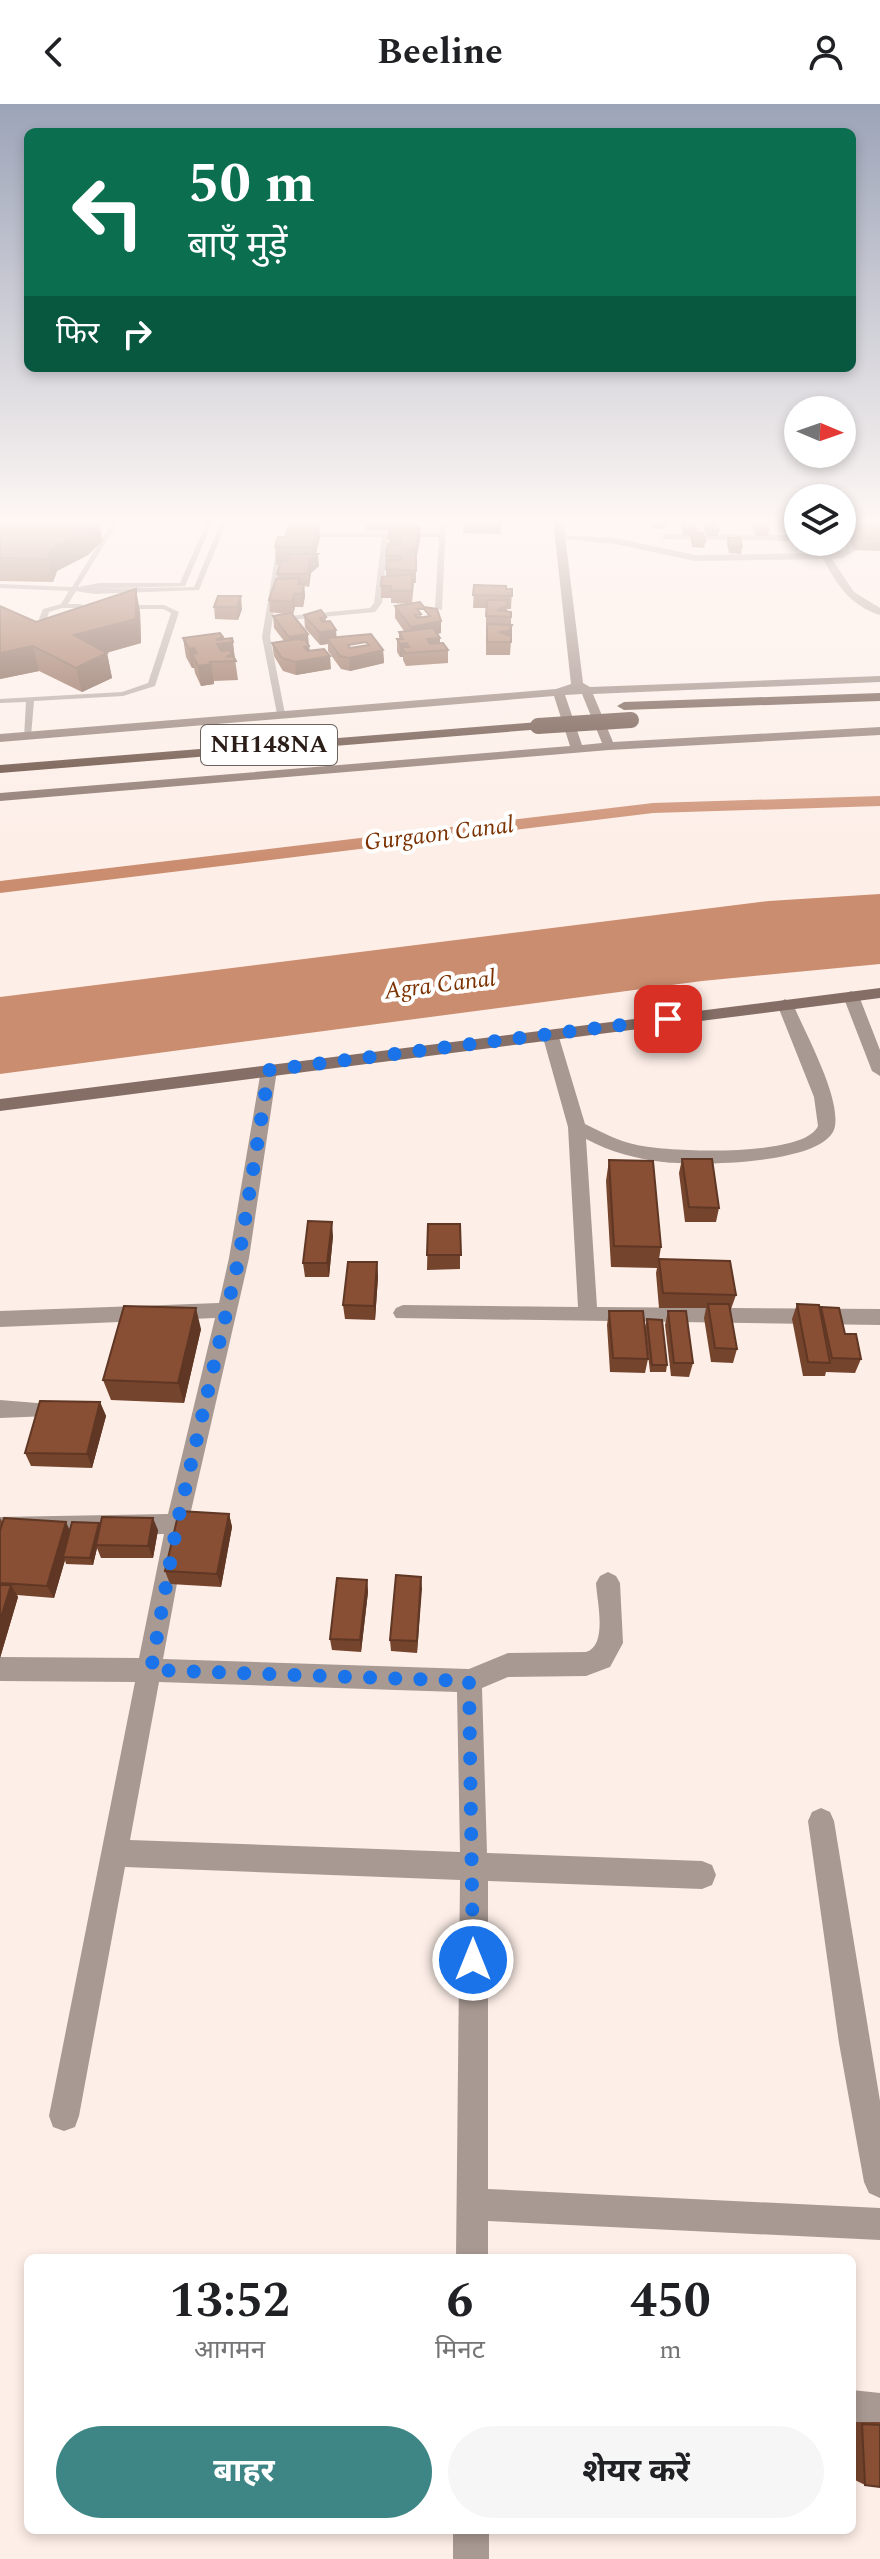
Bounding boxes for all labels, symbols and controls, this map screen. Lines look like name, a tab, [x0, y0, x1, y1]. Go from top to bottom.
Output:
text: Beeline	[377, 25, 503, 80]
icon: back	[32, 30, 76, 74]
icon: person	[804, 30, 848, 74]
text: 50 m	[188, 142, 315, 227]
icon: left	[56, 160, 160, 264]
text: बाएँ मुड़ें	[188, 219, 288, 274]
text: फिर	[56, 311, 99, 357]
icon: right	[115, 312, 159, 356]
north arrow	[784, 396, 856, 468]
map controls	[784, 396, 856, 556]
button: layers	[784, 484, 856, 556]
road number: NH148NA	[201, 725, 337, 765]
water label: Gurgaon Canal	[362, 807, 516, 861]
water label: Agra Canal	[381, 960, 498, 1010]
pin	[634, 985, 702, 1053]
icon: arrive	[646, 997, 690, 1041]
position arrow	[431, 1918, 515, 2002]
text: 13:52	[169, 2265, 290, 2338]
text: 6	[446, 2265, 473, 2338]
text: 450	[630, 2265, 711, 2338]
text: आगमन	[194, 2330, 265, 2370]
text: मिनट	[435, 2330, 485, 2370]
text: m	[659, 2330, 682, 2370]
button: बाहर	[56, 2426, 432, 2518]
button: शेयर करें	[448, 2426, 824, 2518]

